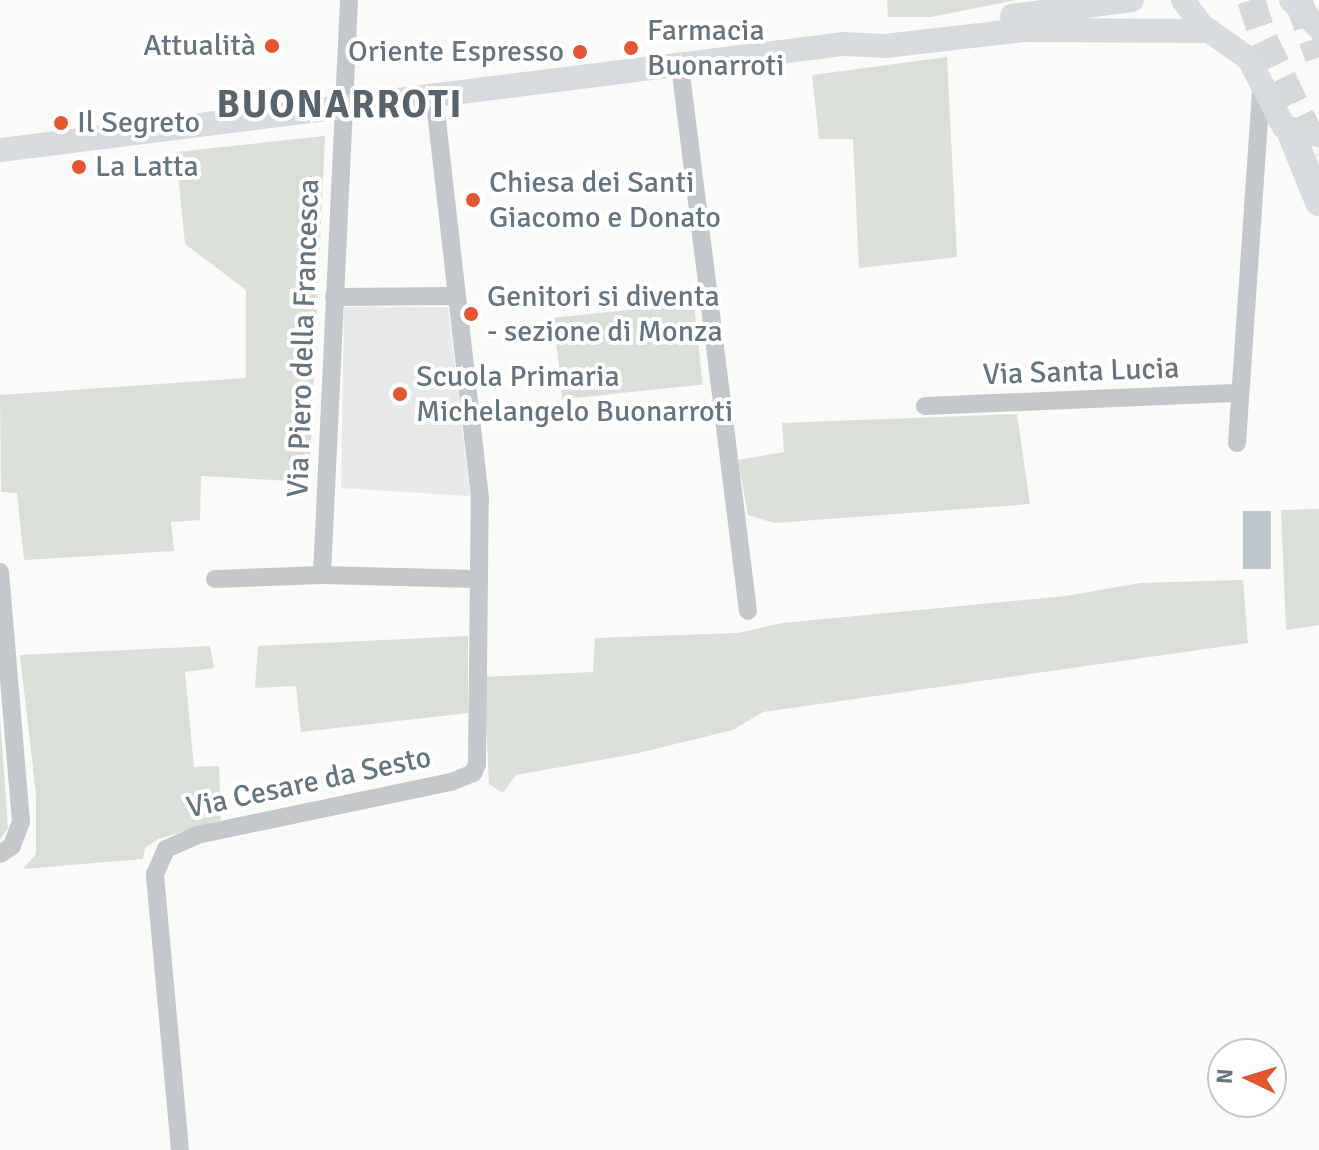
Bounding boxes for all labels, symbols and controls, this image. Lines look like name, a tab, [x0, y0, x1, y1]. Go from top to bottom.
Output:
place label: Farmacia Buonarroti	[647, 13, 784, 84]
place label: Attualità	[143, 28, 256, 64]
place label: Oriente Espresso	[348, 34, 564, 70]
marker: Attualità	[263, 37, 281, 55]
marker: Farmacia Buonarroti	[622, 39, 640, 57]
marker: Oriente Espresso	[571, 43, 589, 61]
district label: BUONARROTI	[216, 82, 464, 128]
place label: Il Segreto	[77, 105, 200, 141]
marker: Il Segreto	[52, 114, 70, 132]
place label: La Latta	[95, 149, 199, 185]
marker: La Latta	[70, 158, 88, 176]
place label: Chiesa dei Santi Giacomo e Donato	[489, 165, 721, 236]
street label: Via Piero della Francesca	[280, 178, 328, 498]
marker: Chiesa dei Santi Giacomo e Donato	[464, 191, 482, 209]
place label: Genitori si diventa - sezione di Monza	[487, 279, 723, 350]
marker: Genitori si diventa - sezione di Monza	[462, 305, 480, 323]
street label: Via Santa Lucia	[982, 351, 1180, 393]
place label: Scuola Primaria Michelangelo Buonarroti	[416, 359, 733, 430]
marker: Scuola Primaria Michelangelo Buonarroti	[391, 385, 409, 403]
street label: Via Cesare da Sesto	[184, 740, 434, 826]
north arrow	[1207, 1038, 1287, 1118]
text: N	[1211, 1068, 1239, 1085]

